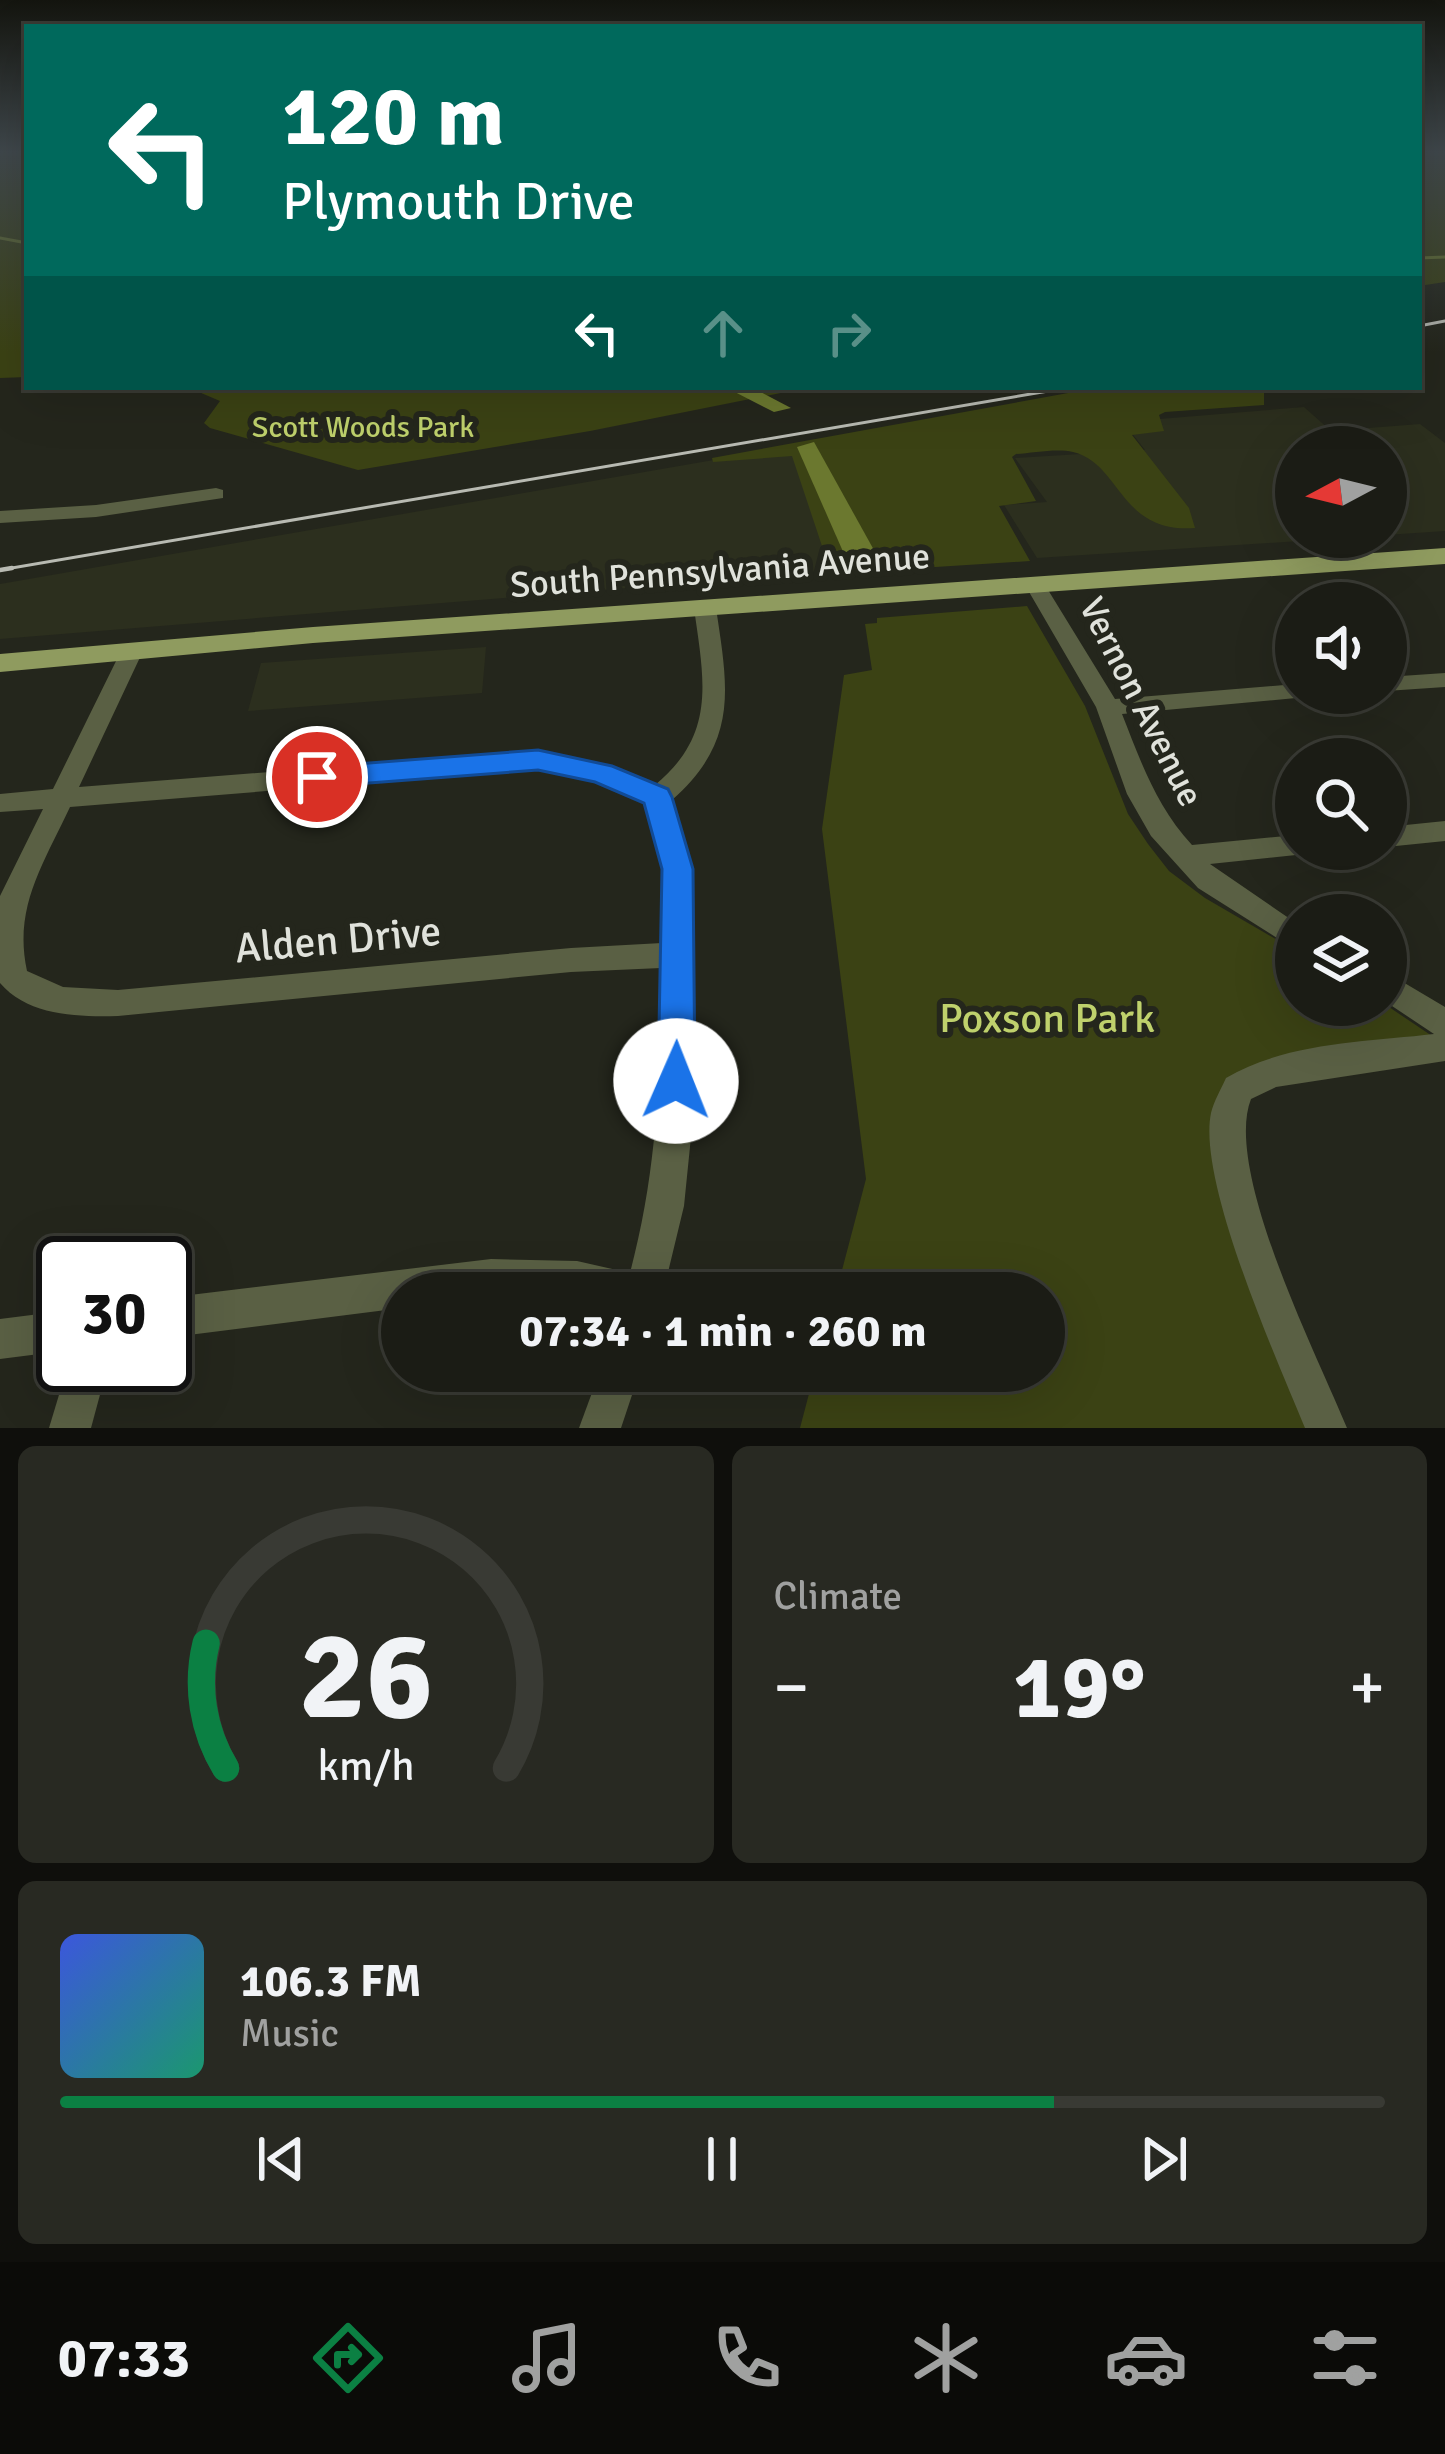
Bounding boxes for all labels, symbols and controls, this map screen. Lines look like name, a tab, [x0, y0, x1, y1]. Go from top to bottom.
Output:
text: 120 m	[282, 65, 504, 169]
icon: left	[84, 72, 240, 228]
text: Plymouth Drive	[282, 168, 635, 235]
icon: left	[564, 300, 630, 366]
icon: ahead	[690, 300, 756, 366]
icon: right	[816, 300, 882, 366]
park label: Scott Woods Park	[252, 409, 474, 446]
north arrow	[1275, 426, 1407, 558]
map controls	[1275, 426, 1407, 1026]
street label: South Pennsylvania Avenue	[509, 534, 931, 608]
button: sound	[1275, 582, 1407, 714]
street label: Vernon Avenue	[1069, 590, 1213, 814]
pin	[266, 726, 368, 828]
button: search	[1275, 738, 1407, 870]
icon: arrive	[284, 744, 350, 810]
button: layers	[1275, 894, 1407, 1026]
street label: Alden Drive	[233, 906, 443, 974]
park label: Poxson Park	[939, 993, 1155, 1044]
position arrow	[613, 1018, 739, 1144]
speed limit sign: 30	[36, 1236, 192, 1392]
text: 07:34 · 1 min · 260 m	[519, 1304, 927, 1359]
text: Climate	[774, 1572, 902, 1620]
text: 26	[298, 1600, 433, 1753]
text: 19°	[1013, 1632, 1146, 1743]
text: −	[774, 1647, 809, 1728]
text: +	[1349, 1647, 1385, 1728]
text: km/h	[317, 1739, 414, 1792]
text: 106.3 FM	[240, 1954, 422, 2009]
text: Music	[240, 2009, 339, 2057]
icon: previous	[248, 2126, 314, 2192]
icon: pause	[689, 2126, 755, 2192]
icon: next	[1131, 2126, 1197, 2192]
icon: directions	[306, 2316, 390, 2400]
icon: music	[505, 2316, 589, 2400]
icon: phone	[705, 2316, 789, 2400]
icon: climate	[904, 2316, 988, 2400]
icon: car	[1104, 2316, 1188, 2400]
icon: filters	[1303, 2316, 1387, 2400]
text: 07:33	[58, 2325, 190, 2392]

